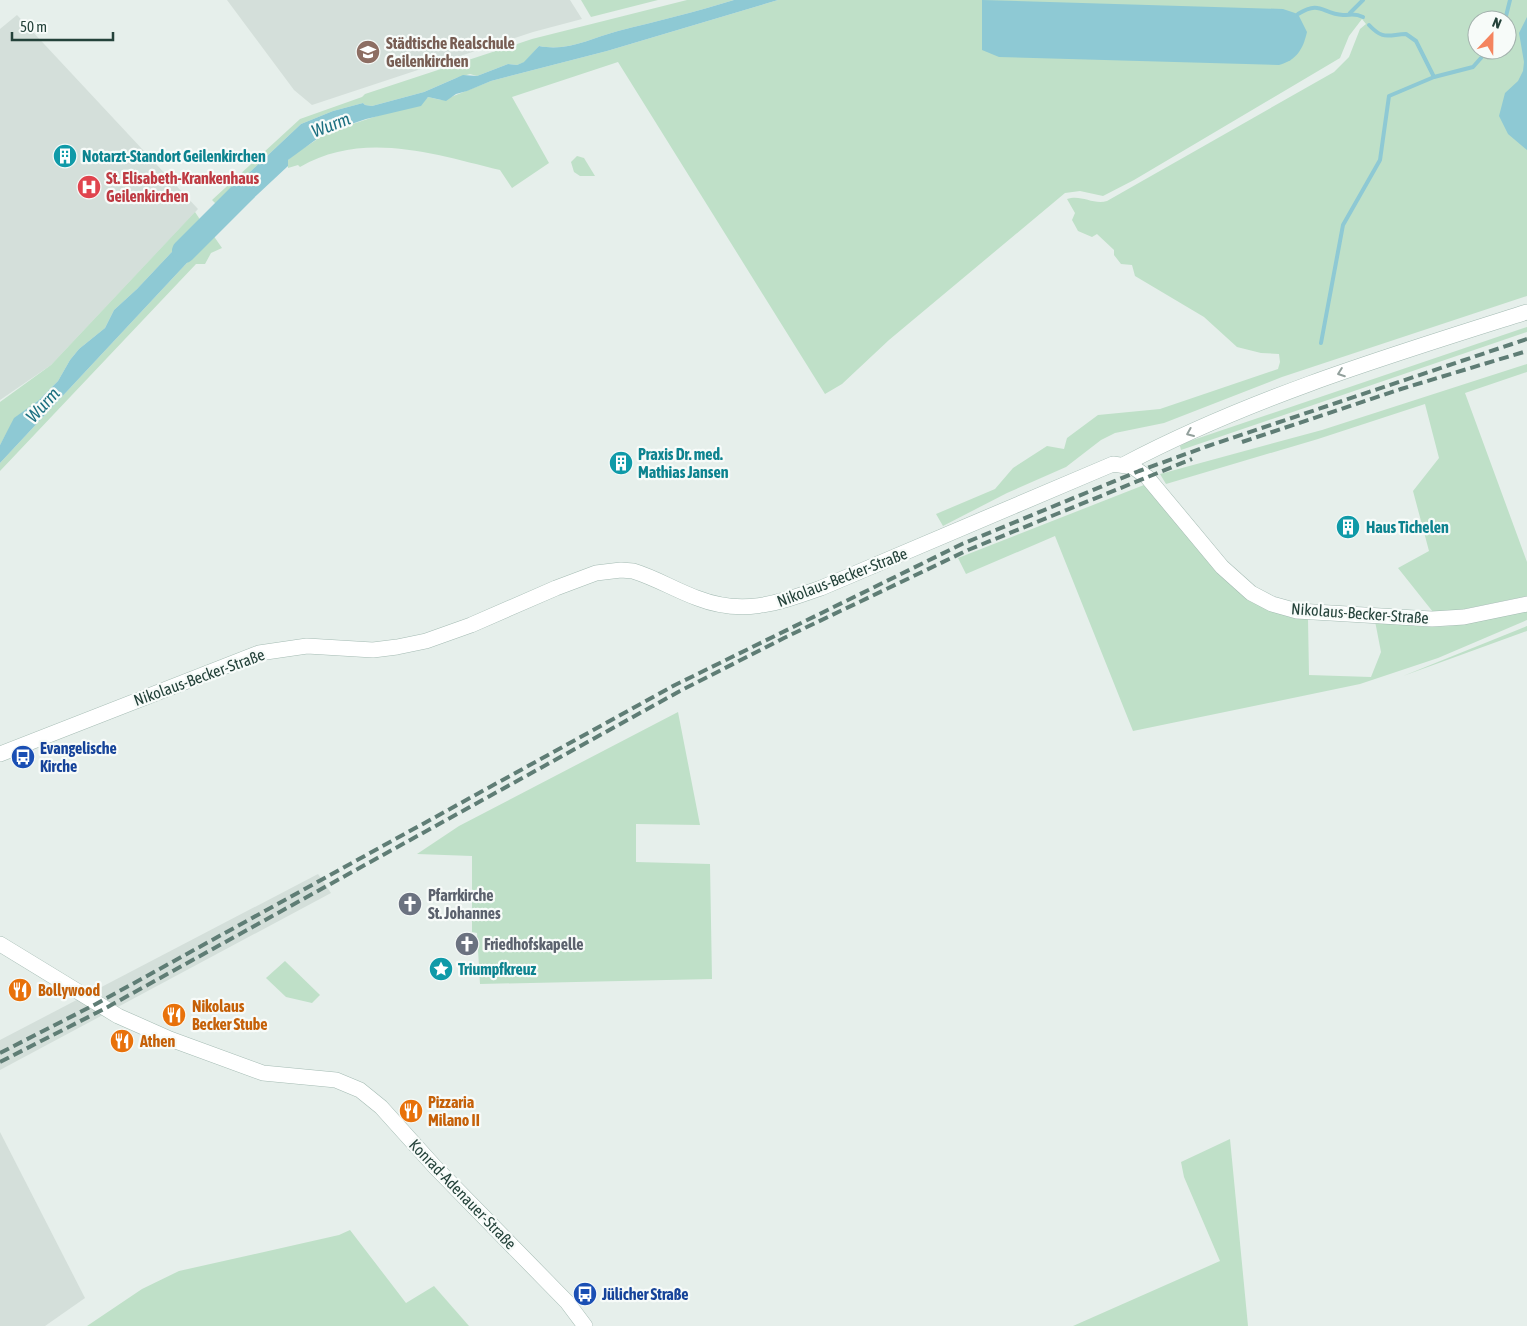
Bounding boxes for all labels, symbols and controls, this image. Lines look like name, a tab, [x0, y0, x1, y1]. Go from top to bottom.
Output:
scale bar	[12, 10, 114, 42]
north arrow	[1467, 10, 1517, 60]
text: N	[1490, 14, 1504, 32]
text: 50 m	[20, 18, 47, 35]
place label: Städtische Realschule Geilenkirchen	[386, 34, 515, 70]
school or university icon: Städtische Realschule Geilenkirchen	[355, 39, 381, 65]
water label: Wurm	[309, 108, 353, 141]
building icon: Notarzt-Standort Geilenkirchen	[52, 143, 78, 169]
place label: Notarzt-Standort Geilenkirchen	[82, 147, 266, 165]
place label: St. Elisabeth-Krankenhaus Geilenkirchen	[106, 169, 260, 205]
hospital icon: St. Elisabeth-Krankenhaus Geilenkirchen	[76, 174, 102, 200]
one-way arrow	[1338, 367, 1346, 377]
water label: Wurm	[21, 383, 64, 426]
one-way arrow	[1187, 427, 1195, 437]
place label: Praxis Dr. med. Mathias Jansen	[638, 445, 729, 481]
building icon: Praxis Dr. med. Mathias Jansen	[608, 450, 634, 476]
building icon: Haus Tichelen	[1335, 514, 1361, 540]
place label: Haus Tichelen	[1366, 518, 1449, 536]
street label: Nikolaus-Becker-Straße	[774, 544, 910, 610]
street label: Nikolaus-Becker-Straße	[1291, 599, 1429, 627]
street label: Nikolaus-Becker-Straße	[131, 645, 267, 709]
place label: Evangelische Kirche	[40, 739, 117, 775]
bus stop icon: Evangelische Kirche	[10, 744, 36, 770]
place label: Pfarrkirche St. Johannes	[428, 886, 501, 922]
church icon: Pfarrkirche St. Johannes	[397, 891, 423, 917]
church icon: Friedhofskapelle	[454, 931, 480, 957]
place label: Friedhofskapelle	[484, 935, 584, 953]
place icon: Triumpfkreuz	[428, 956, 454, 982]
place label: Triumpfkreuz	[458, 960, 536, 978]
restaurant icon: Bollywood	[7, 977, 33, 1003]
place label: Bollywood	[38, 981, 100, 999]
place label: Nikolaus Becker Stube	[192, 997, 268, 1033]
restaurant icon: Nikolaus Becker Stube	[161, 1002, 187, 1028]
restaurant icon: Athen	[109, 1028, 135, 1054]
place label: Athen	[139, 1032, 175, 1050]
place label: Pizzaria Milano II	[428, 1093, 480, 1129]
restaurant icon: Pizzaria Milano II	[398, 1098, 424, 1124]
street label: Konrad-Adenauer-Straße	[406, 1135, 520, 1253]
bus stop icon: Jülicher Straße	[572, 1281, 598, 1307]
place label: Jülicher Straße	[601, 1285, 689, 1303]

